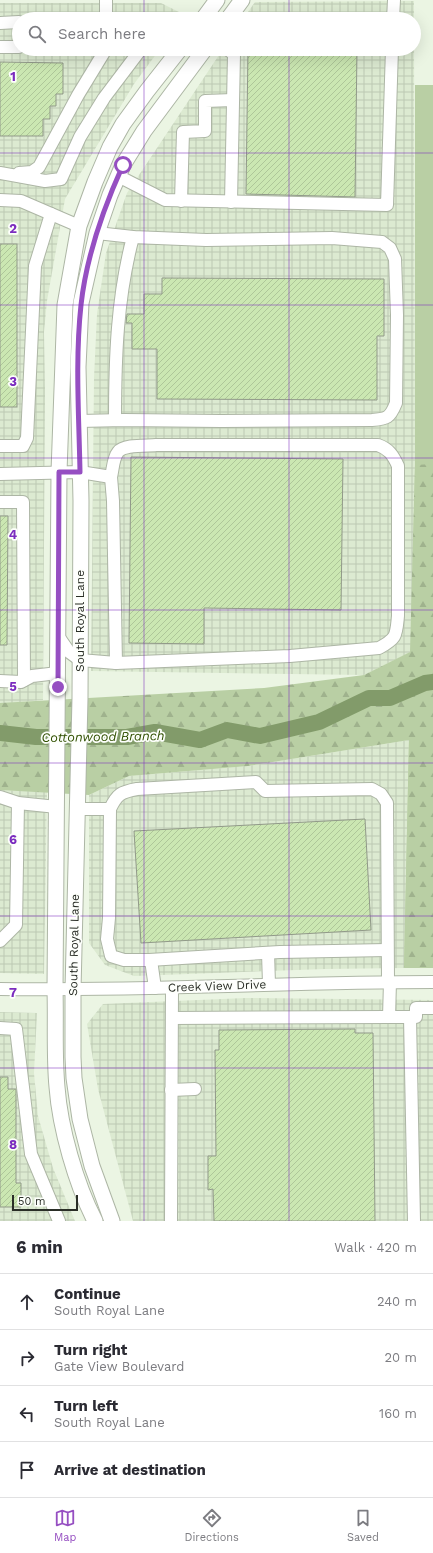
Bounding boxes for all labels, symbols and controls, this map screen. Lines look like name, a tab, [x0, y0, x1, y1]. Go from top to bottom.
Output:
search box	[12, 12, 421, 56]
icon: search	[26, 23, 48, 45]
text: Search here	[58, 25, 146, 43]
text: 1	[10, 69, 16, 84]
route start	[114, 156, 132, 174]
text: 2	[9, 221, 17, 236]
text: 3	[9, 374, 17, 389]
text: 4	[9, 527, 18, 542]
street label: South Royal Lane	[73, 570, 87, 672]
route end	[49, 678, 67, 696]
text: 5	[9, 679, 17, 694]
water label: Cottonwood Branch	[41, 728, 165, 745]
text: 6	[9, 832, 17, 847]
street label: South Royal Lane	[66, 894, 82, 996]
street label: Creek View Drive	[168, 977, 267, 995]
text: 7	[9, 985, 17, 1000]
text: 8	[9, 1137, 17, 1152]
scale bar	[12, 1193, 78, 1212]
text: 50 m	[18, 1195, 45, 1208]
text: 6 min	[16, 1237, 63, 1257]
text: Walk · 420 m	[334, 1240, 417, 1255]
text: Continue	[54, 1285, 121, 1303]
icon: ahead	[16, 1291, 38, 1313]
text: 240 m	[377, 1294, 417, 1309]
text: South Royal Lane	[54, 1303, 165, 1318]
text: Turn right	[54, 1341, 127, 1359]
icon: right	[16, 1347, 38, 1369]
text: 20 m	[385, 1350, 417, 1365]
text: Gate View Boulevard	[54, 1359, 185, 1374]
text: Turn left	[54, 1397, 118, 1415]
icon: left	[16, 1403, 38, 1425]
text: 160 m	[379, 1406, 417, 1421]
text: South Royal Lane	[54, 1415, 165, 1430]
icon: arrive	[16, 1459, 38, 1481]
text: Arrive at destination	[54, 1461, 206, 1479]
tab: Map	[54, 1507, 76, 1544]
tab: Directions	[185, 1507, 239, 1544]
tab: Saved	[347, 1507, 379, 1544]

